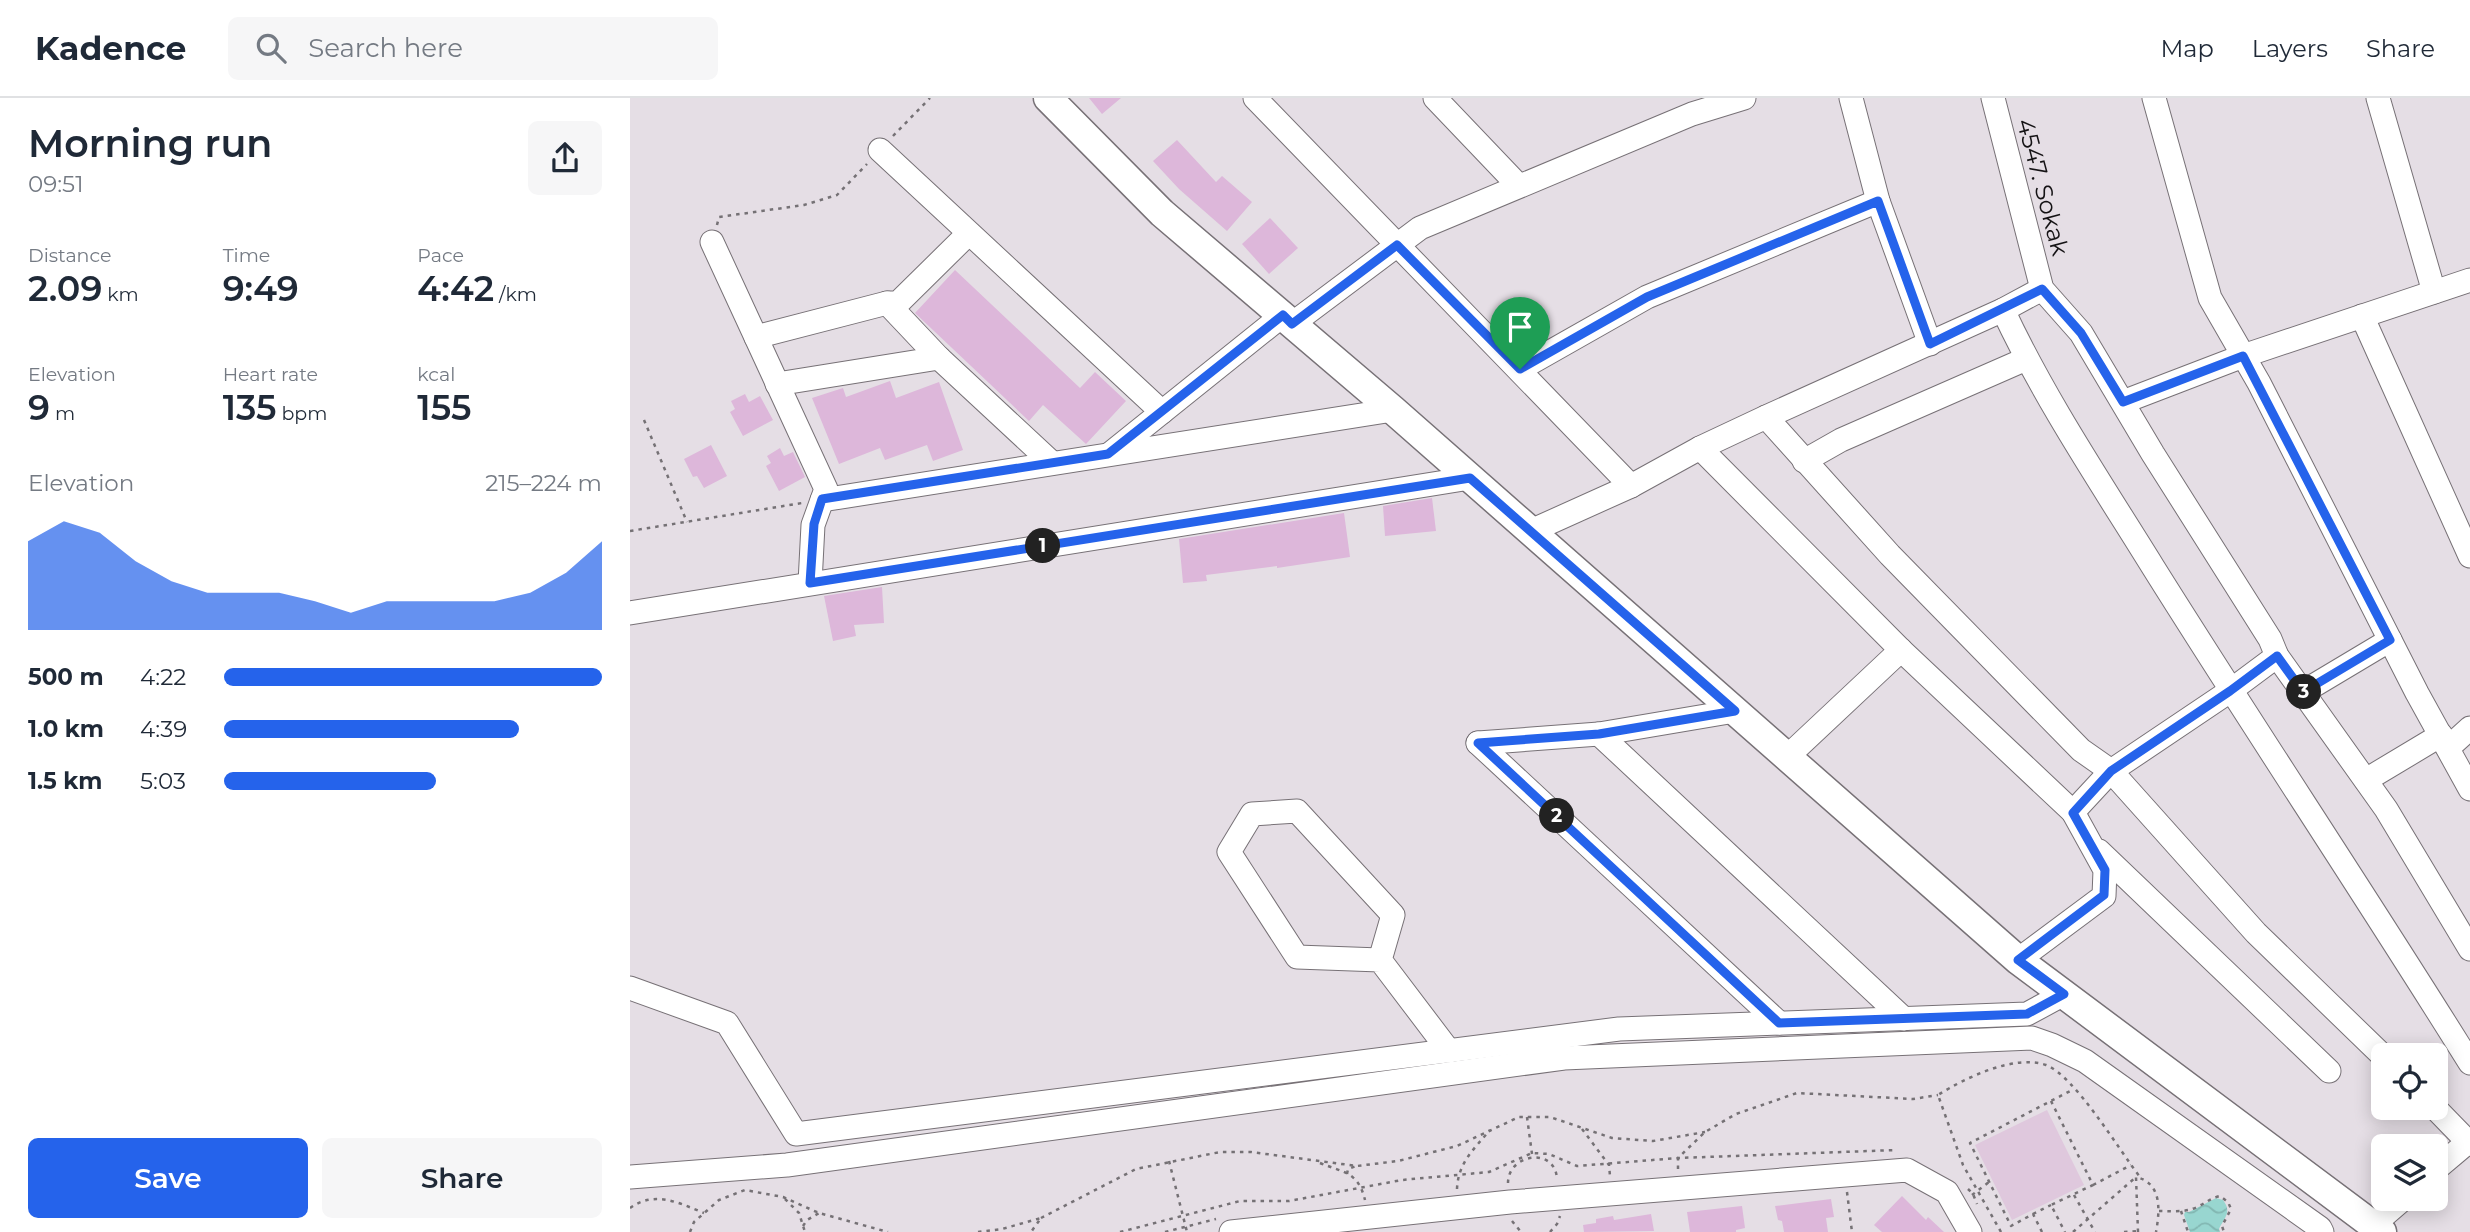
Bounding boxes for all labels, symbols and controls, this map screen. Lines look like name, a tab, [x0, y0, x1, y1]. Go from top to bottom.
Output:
search box	[228, 17, 718, 80]
text: Kadence	[35, 28, 186, 68]
icon: search	[252, 29, 290, 67]
text: Search here	[308, 32, 463, 64]
text: Map	[2160, 34, 2214, 63]
text: Layers	[2252, 34, 2328, 63]
text: Share	[2366, 34, 2435, 63]
street label: 4547. Sokak	[2011, 115, 2075, 259]
text: Morning run	[28, 120, 272, 167]
button: share	[528, 121, 602, 195]
text: 09:51	[28, 170, 83, 198]
text: Distance	[28, 244, 111, 267]
text: Time	[223, 244, 270, 267]
text: Pace	[417, 244, 464, 267]
text: 2.09	[28, 267, 102, 310]
text: 9:49	[223, 267, 299, 310]
text: 4:42	[417, 267, 494, 310]
text: km	[102, 283, 139, 306]
text: /km	[494, 283, 537, 306]
pin	[1490, 297, 1550, 369]
icon: arrive	[1501, 308, 1539, 346]
text: Elevation	[28, 363, 116, 386]
text: Heart rate	[223, 363, 318, 386]
text: kcal	[417, 363, 455, 386]
text: 9	[28, 386, 50, 429]
text: 135	[223, 386, 276, 429]
text: 155	[417, 386, 471, 429]
text: m	[50, 402, 75, 425]
text: bpm	[276, 402, 327, 425]
text: Elevation	[28, 469, 134, 497]
text: 215–224 m	[485, 469, 602, 497]
pin: 1	[1026, 528, 1060, 564]
text: 1	[1039, 534, 1046, 557]
text: 500 m	[28, 663, 104, 691]
text: 4:22	[140, 663, 186, 691]
pin: 3	[2286, 674, 2322, 710]
text: 3	[2298, 680, 2309, 703]
text: 1.0 km	[28, 715, 104, 743]
text: 4:39	[140, 715, 187, 743]
text: 1.5 km	[28, 767, 102, 795]
text: 5:03	[140, 767, 186, 795]
pin: 2	[1539, 798, 1574, 834]
text: 2	[1551, 804, 1562, 827]
map controls	[2371, 1043, 2448, 1211]
button: locate	[2371, 1043, 2448, 1120]
button: layers	[2371, 1134, 2448, 1211]
button: Save	[28, 1138, 308, 1218]
button: Share	[322, 1138, 602, 1218]

